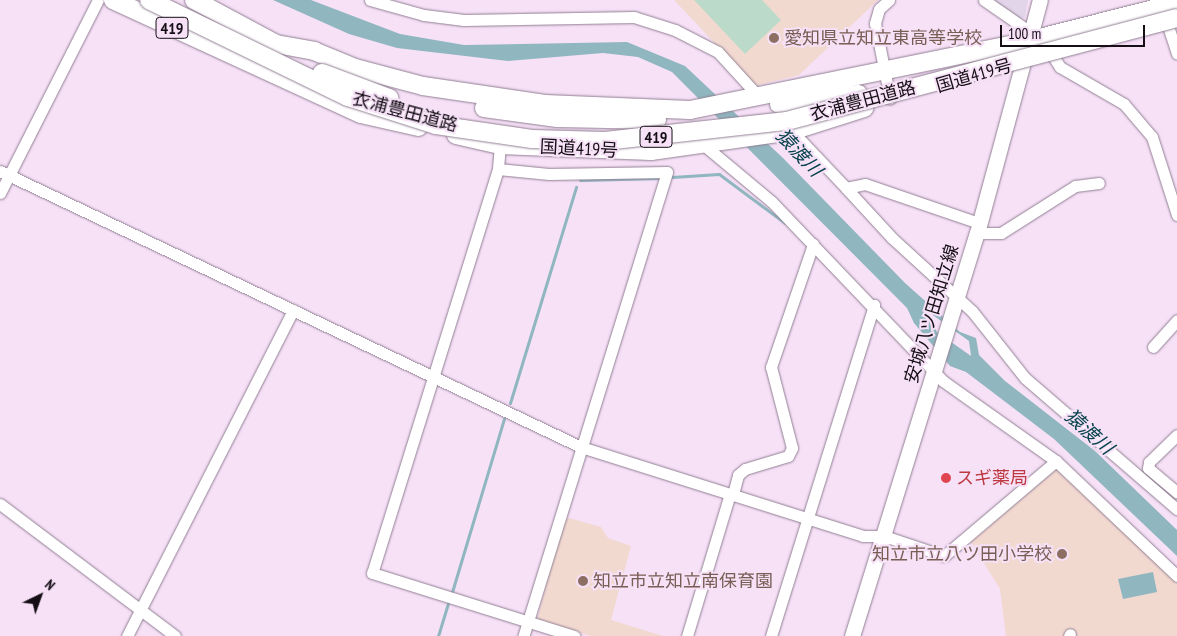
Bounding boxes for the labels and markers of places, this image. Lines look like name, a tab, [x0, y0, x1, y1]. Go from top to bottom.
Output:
place label: 愛知県立知立東高等学校	[784, 27, 982, 49]
marker: 愛知県立知立東高等学校	[768, 32, 780, 44]
place label: スギ薬局	[956, 467, 1028, 489]
marker: スギ薬局	[940, 472, 952, 484]
place label: 知立市立八ツ田小学校	[872, 543, 1052, 565]
marker: 知立市立八ツ田小学校	[1056, 548, 1068, 560]
place label: 知立市立知立南保育園	[593, 570, 773, 592]
marker: 知立市立知立南保育園	[577, 575, 589, 587]

